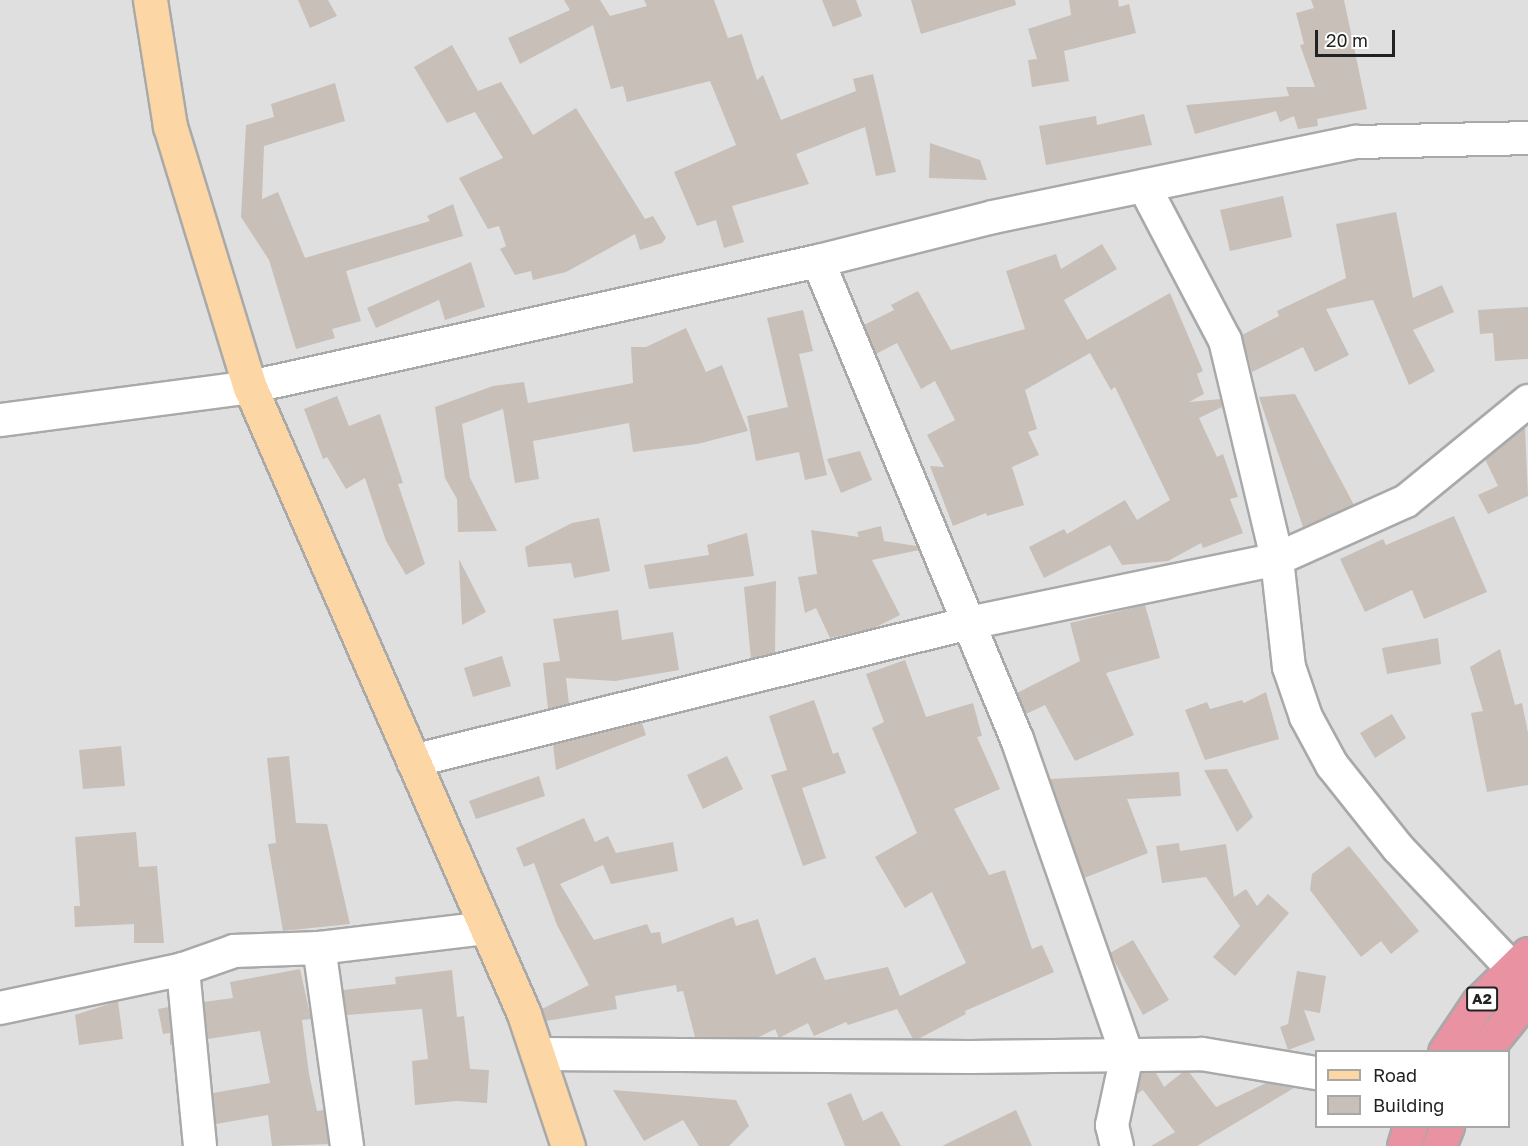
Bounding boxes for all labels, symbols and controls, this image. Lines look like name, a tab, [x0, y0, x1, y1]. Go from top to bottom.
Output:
scale bar	[1318, 18, 1398, 56]
text: 20 m	[1326, 29, 1368, 51]
road number: A2	[1466, 987, 1498, 1011]
legend	[1315, 1050, 1510, 1128]
text: Road	[1373, 1064, 1417, 1086]
text: Building	[1373, 1094, 1444, 1116]

